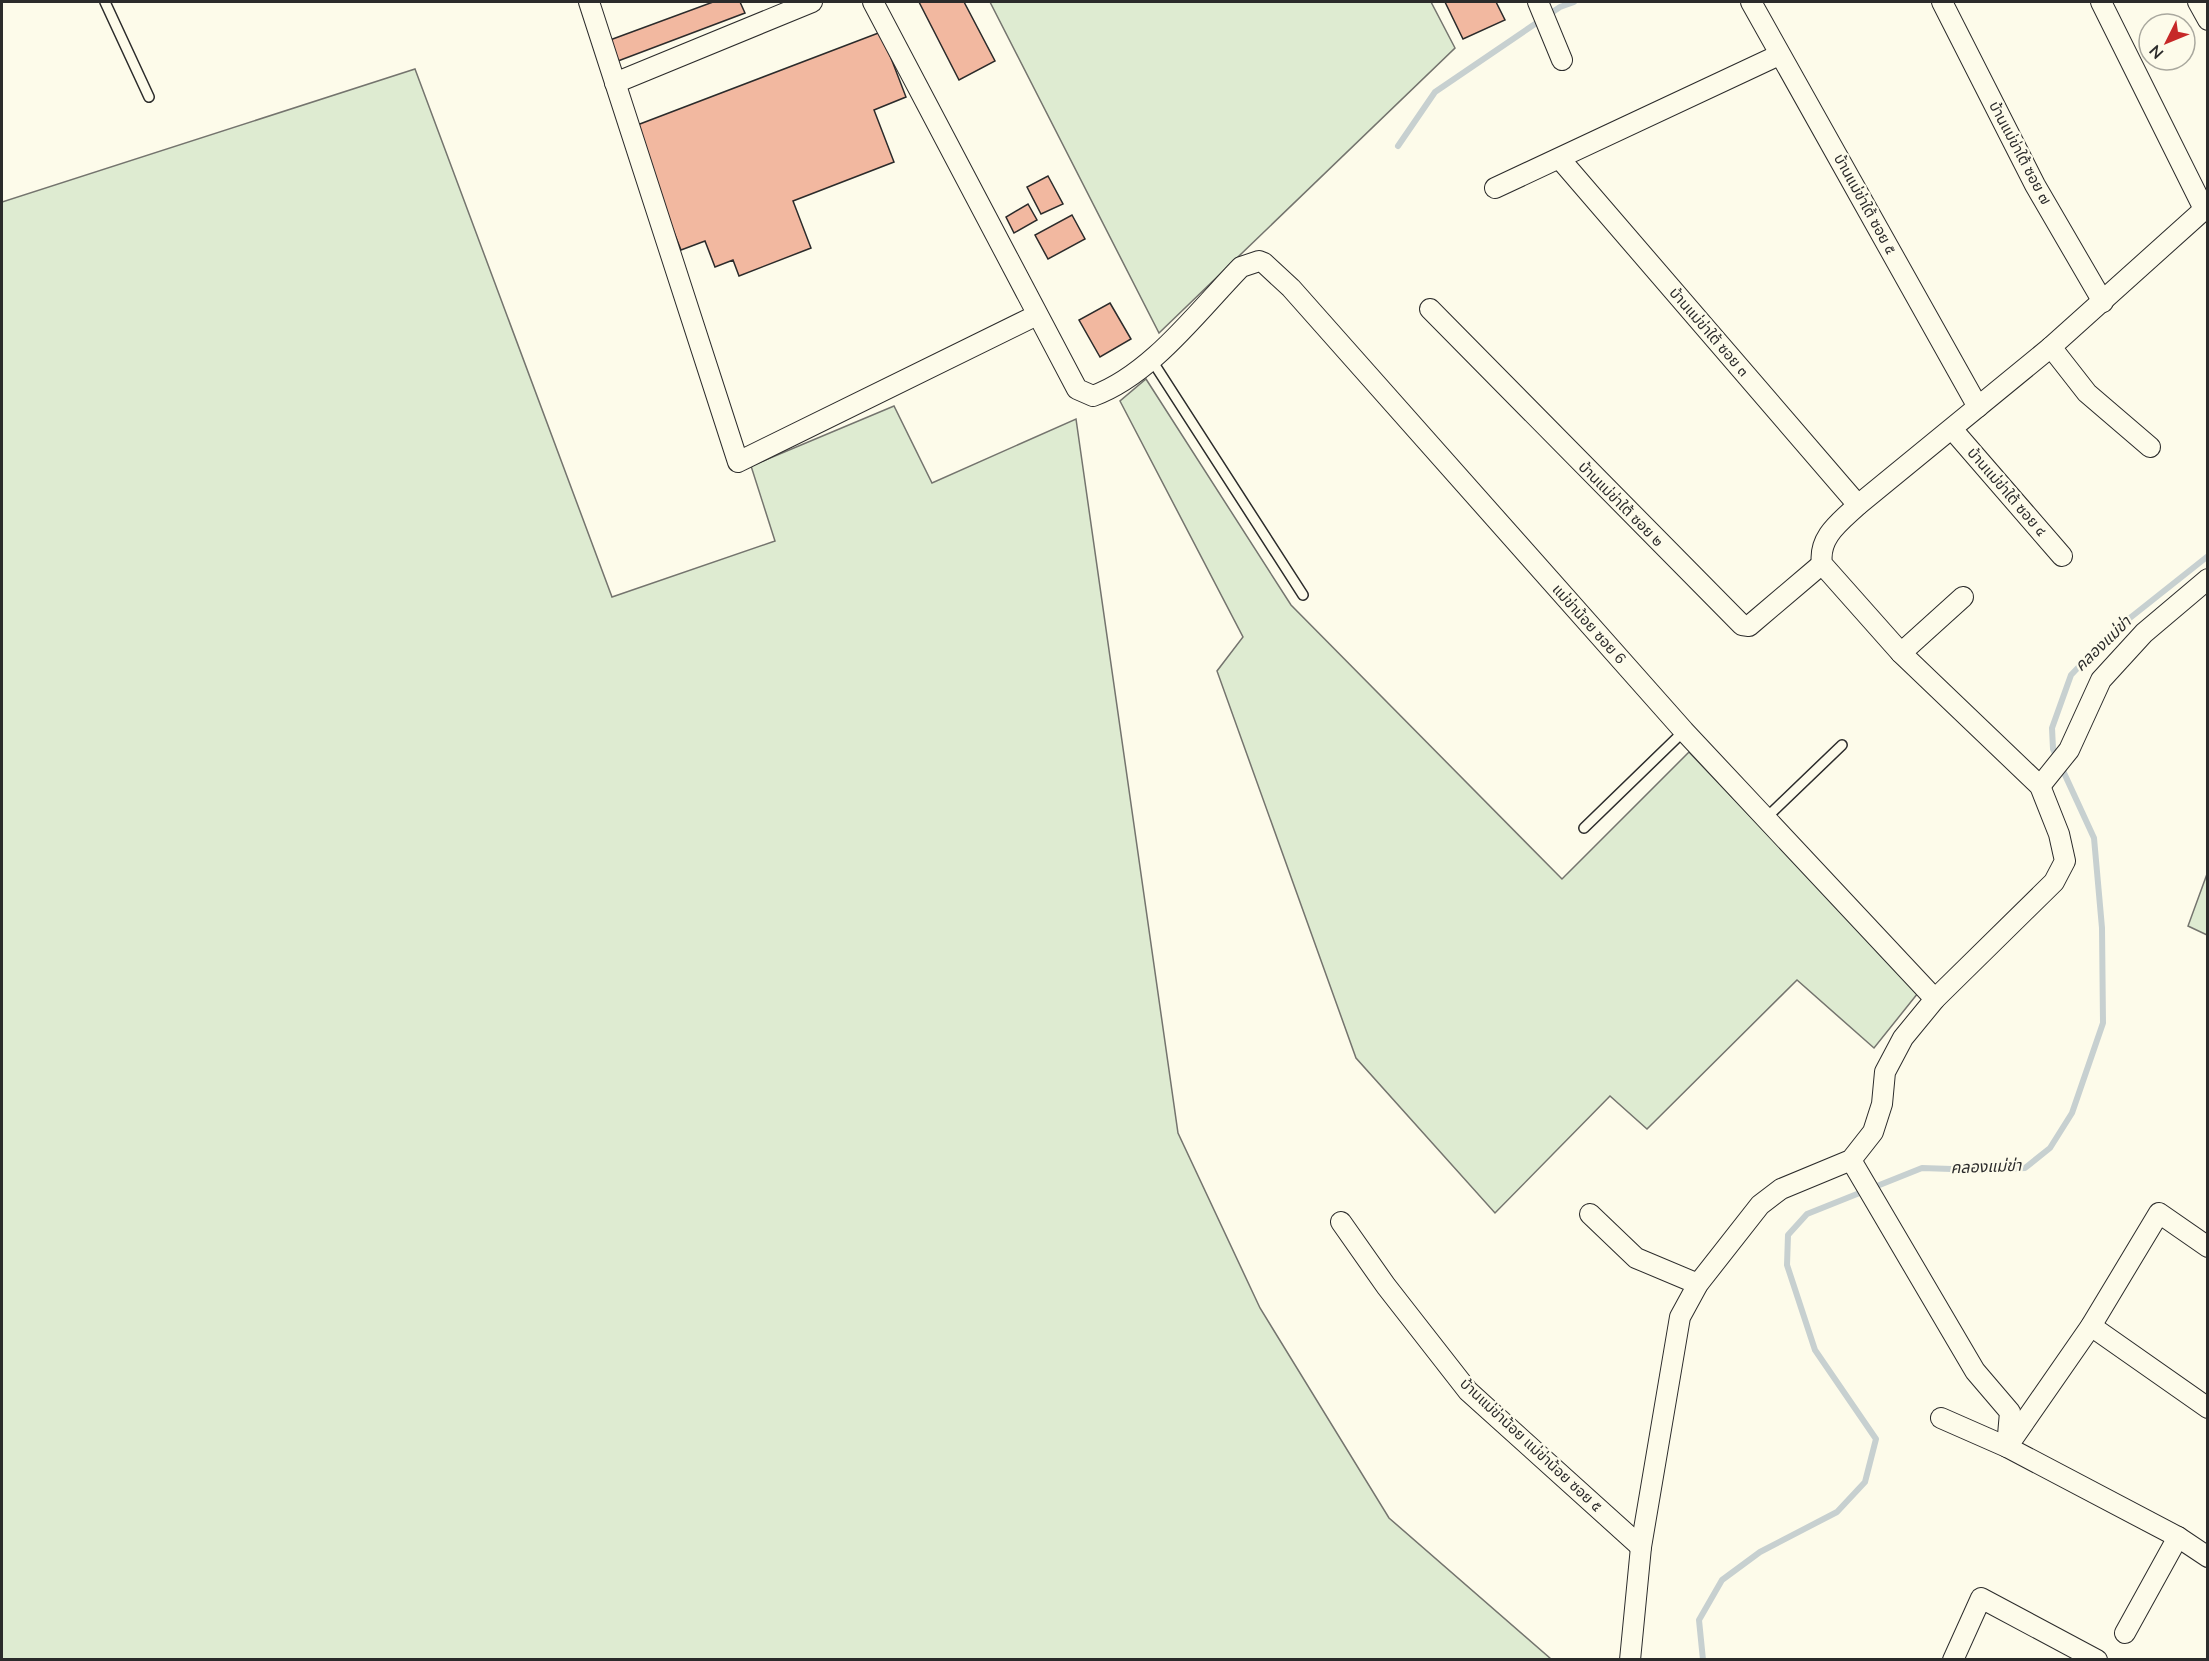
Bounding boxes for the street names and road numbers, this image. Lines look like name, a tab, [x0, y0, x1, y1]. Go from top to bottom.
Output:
street label: บ้านแม่ข่าใต้ ซอย ๗	[1984, 98, 2056, 208]
street label: บ้านแม่ข่าใต้ ซอย ๕	[1829, 150, 1901, 258]
street label: บ้านแม่ข่าใต้ ซอย ๓	[1665, 283, 1753, 381]
street label: บ้านแม่ข่าใต้ ซอย ๔	[1963, 443, 2051, 541]
street label: บ้านแม่ข่าใต้ ซอย ๒	[1574, 457, 1668, 551]
street label: แม่ข่าน้อย ซอย 6	[1548, 580, 1630, 668]
street label: บ้านแม่ข่าน้อย แม่ข่าน้อย ซอย ๕	[1456, 1374, 1606, 1516]

